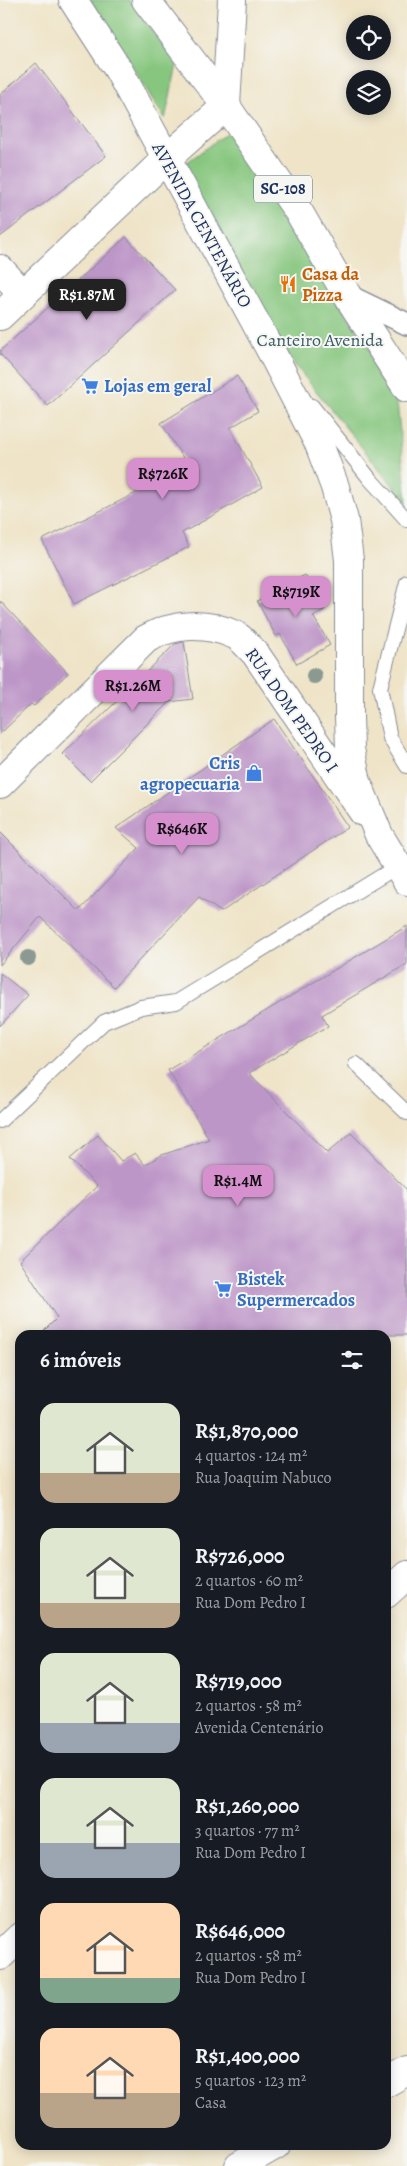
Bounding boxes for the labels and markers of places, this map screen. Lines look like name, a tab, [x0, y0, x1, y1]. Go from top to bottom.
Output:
place label: Casa da Pizza	[302, 262, 360, 307]
restaurant icon: Casa da Pizza	[278, 274, 298, 294]
pin: R$1.87M	[41, 278, 133, 321]
place label: Lojas em geral	[104, 374, 212, 398]
supermarket icon: Lojas em geral	[80, 376, 100, 396]
pin: R$726K	[122, 458, 204, 500]
pin: R$719K	[255, 576, 337, 618]
pin: R$1.26M	[87, 670, 179, 712]
place label: Cris agropecuaria	[140, 751, 240, 796]
shop icon: Cris agropecuaria	[244, 763, 264, 783]
pin: R$646K	[141, 812, 223, 855]
pin: R$1.4M	[197, 1164, 279, 1207]
place label: Bistek Supermercados	[237, 1267, 355, 1312]
supermarket icon: Bistek Supermercados	[213, 1279, 233, 1299]

